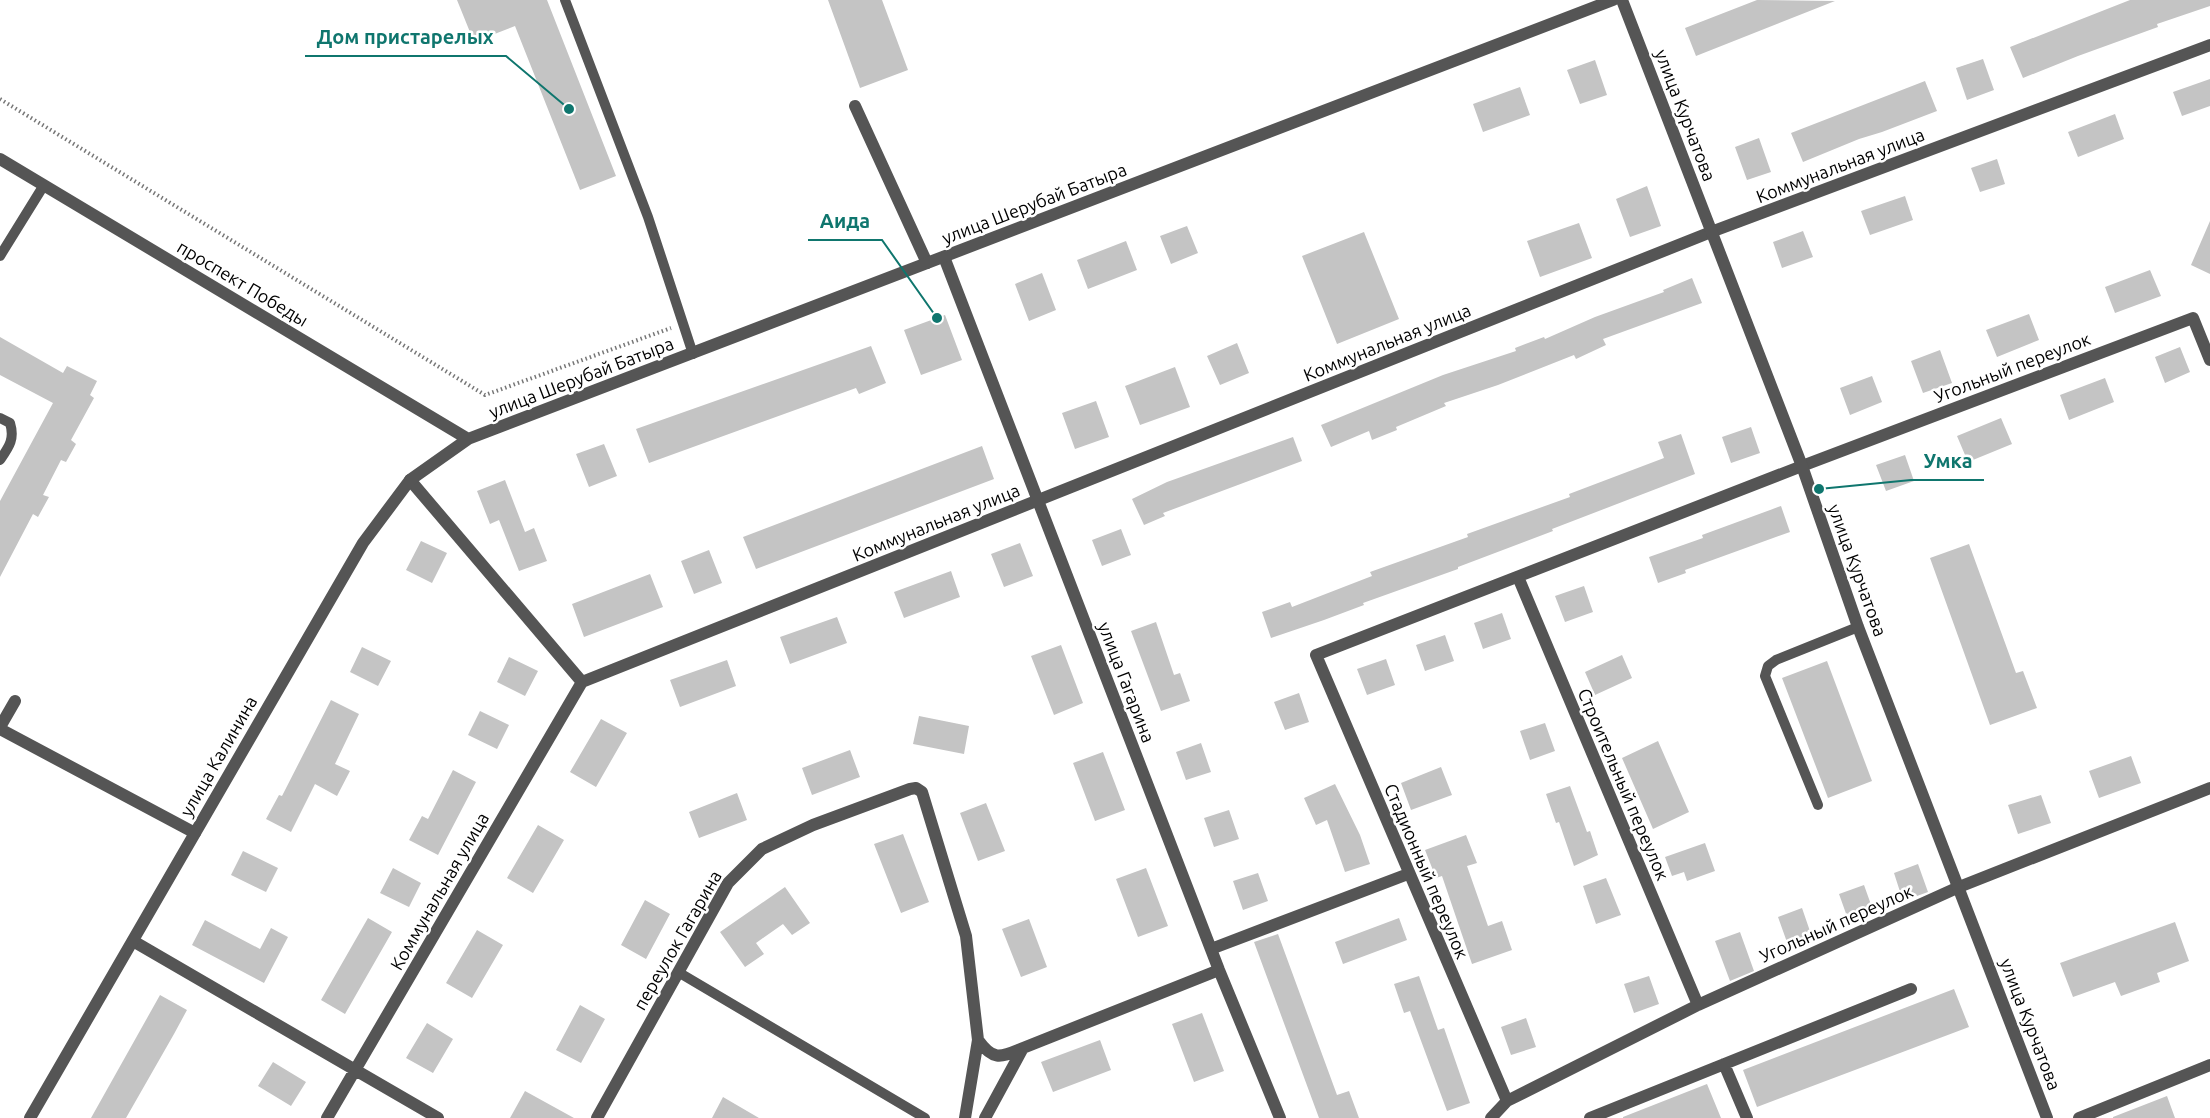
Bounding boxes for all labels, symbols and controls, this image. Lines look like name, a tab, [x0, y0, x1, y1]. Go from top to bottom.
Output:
callout: Дом пристарелых	[305, 18, 506, 56]
text: Дом пристарелых	[316, 25, 494, 48]
street label: улица Курчатова	[1652, 46, 1720, 184]
street label: Коммунальная улица	[1753, 124, 1927, 206]
street label: улица Шерубай Батыра	[939, 159, 1129, 247]
callout: Аида	[808, 202, 882, 240]
text: Аида	[820, 209, 870, 232]
street label: проспект Победы	[174, 236, 312, 330]
street label: Коммунальная улица	[1300, 299, 1474, 385]
street label: Угольный переулок	[1931, 328, 2093, 406]
street label: улица Шерубай Батыра	[486, 333, 676, 421]
callout: Умка	[1911, 442, 1984, 480]
text: Умка	[1923, 449, 1973, 472]
street label: Коммунальная улица	[849, 479, 1023, 565]
street label: улица Курчатова	[1825, 501, 1891, 639]
street label: улица Гагарина	[1095, 619, 1159, 745]
street label: Строительный переулок	[1574, 685, 1674, 883]
street label: улица Калинина	[175, 692, 261, 820]
street label: Стадионный переулок	[1381, 780, 1473, 962]
street label: Коммунальная улица	[386, 809, 492, 973]
street label: переулок Гагарина	[629, 867, 725, 1013]
street label: Угольный переулок	[1756, 880, 1916, 966]
street label: улица Курчатова	[1997, 955, 2065, 1093]

